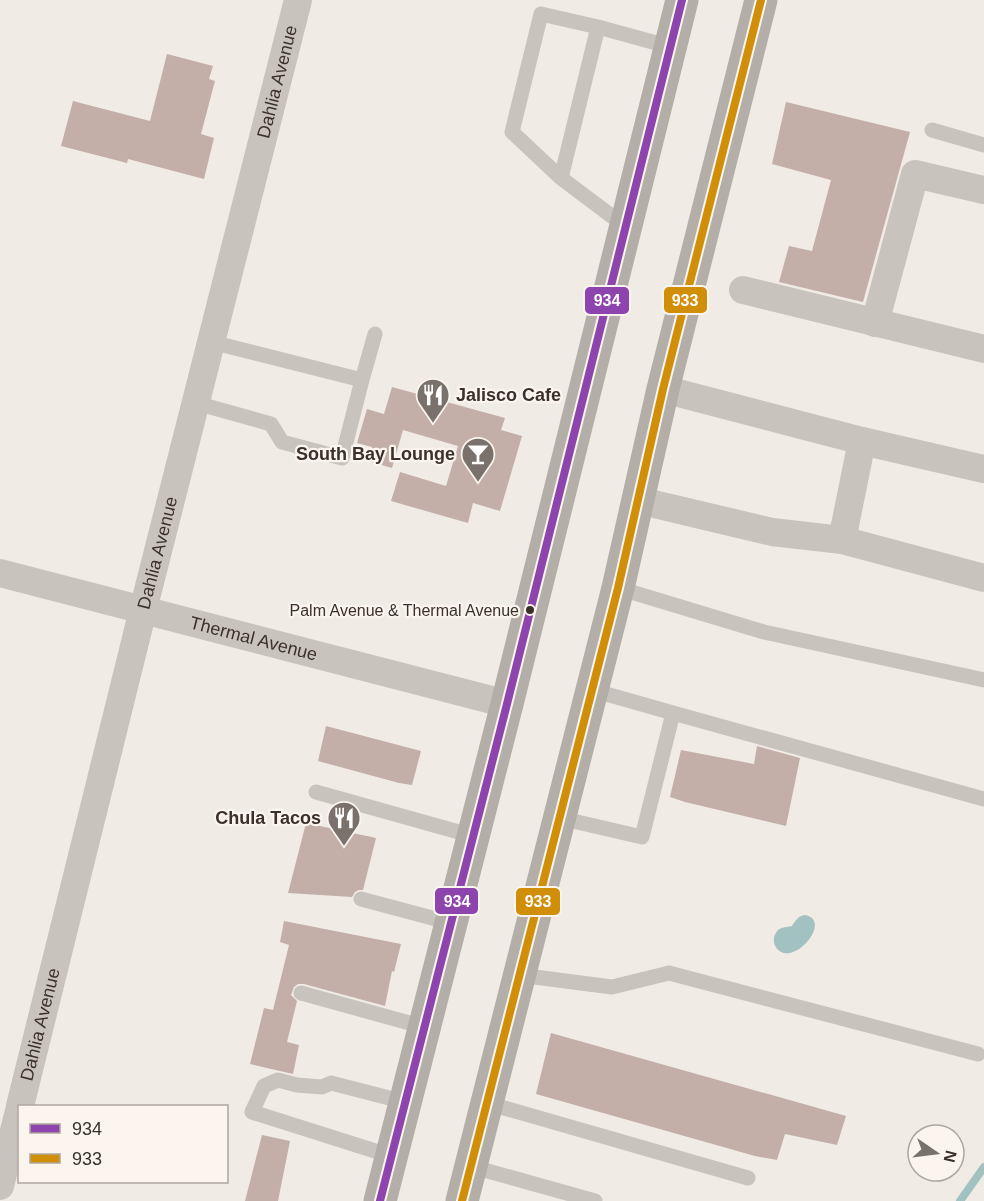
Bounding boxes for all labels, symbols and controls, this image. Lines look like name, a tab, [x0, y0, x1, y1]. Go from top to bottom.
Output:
street label: Dahlia Avenue	[253, 23, 301, 140]
line badge: 934	[584, 286, 630, 315]
line badge: 933	[663, 286, 708, 314]
text: 934	[594, 292, 620, 309]
text: 933	[672, 292, 698, 309]
restaurant icon: Jalisco Cafe	[415, 377, 451, 424]
place label: Jalisco Cafe	[456, 385, 561, 405]
bar icon: South Bay Lounge	[460, 436, 496, 483]
place label: South Bay Lounge	[296, 444, 455, 464]
street label: Dahlia Avenue	[134, 494, 181, 611]
place label: Palm Avenue & Thermal Avenue	[290, 602, 519, 619]
marker: Palm Avenue & Thermal Avenue	[524, 604, 536, 616]
street label: Thermal Avenue	[188, 612, 319, 665]
restaurant icon: Chula Tacos	[326, 800, 362, 847]
place label: Chula Tacos	[215, 808, 321, 828]
line badge: 934	[434, 887, 479, 915]
line badge: 933	[515, 887, 561, 916]
text: 934	[444, 893, 470, 910]
text: 933	[525, 893, 551, 910]
street label: Dahlia Avenue	[17, 966, 64, 1083]
legend	[18, 1105, 228, 1183]
text: 934	[72, 1119, 102, 1139]
north arrow	[906, 1123, 966, 1183]
text: 933	[72, 1149, 102, 1169]
text: N	[940, 1149, 960, 1164]

